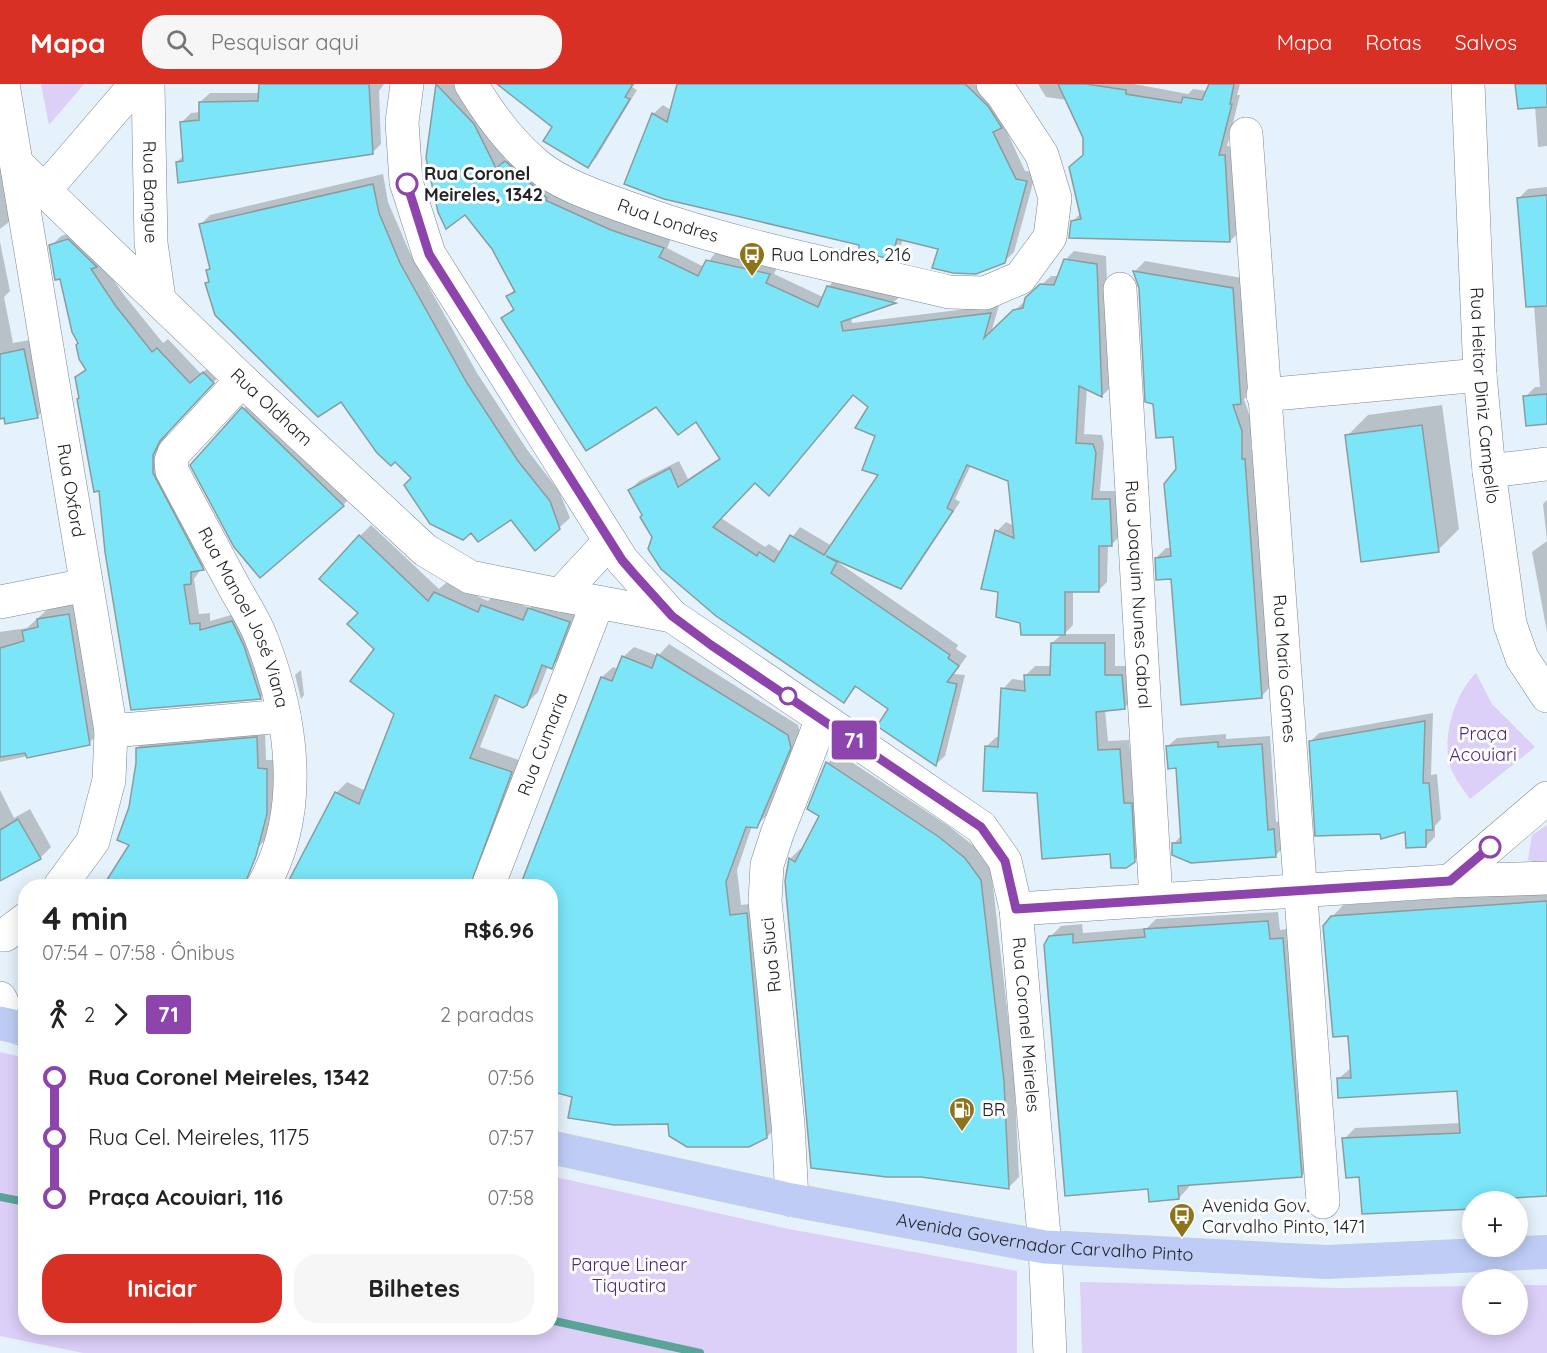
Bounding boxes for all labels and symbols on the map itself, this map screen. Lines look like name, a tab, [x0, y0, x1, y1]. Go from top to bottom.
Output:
street label: Rua Bangue	[138, 140, 163, 243]
place label: Rua Coronel Meireles, 1342	[424, 162, 543, 206]
marker: Rua Coronel Meireles, 1342	[396, 173, 418, 195]
street label: Rua Londres	[614, 193, 721, 247]
bus stop icon: Rua Londres, 216	[737, 240, 767, 278]
place label: Rua Londres, 216	[771, 243, 911, 266]
street label: Rua Heitor Diniz Campello	[1465, 287, 1505, 505]
street label: Rua Oldham	[226, 363, 318, 451]
street label: Rua Oxford	[52, 442, 90, 539]
street label: Rua Joaquim Nunes Cabral	[1120, 479, 1157, 709]
street label: Rua Manoel José Viana	[193, 523, 294, 710]
street label: Rua Mario Gomes	[1268, 594, 1302, 744]
unlabelled marker	[779, 687, 797, 705]
street label: Rua Cumaria	[512, 689, 573, 799]
line badge: 71	[827, 720, 881, 760]
park label: Praça Acouiari	[1449, 722, 1517, 766]
unlabelled marker	[1479, 836, 1501, 858]
street label: Rua Siuci	[755, 916, 786, 994]
street label: Rua Coronel Meireles	[1007, 936, 1045, 1113]
fuel station icon: BR	[947, 1095, 977, 1133]
place label: BR	[982, 1098, 1006, 1121]
place label: Avenida Gov. Carvalho Pinto, 1471	[1202, 1194, 1365, 1238]
bus stop icon: Avenida Gov. Carvalho Pinto, 1471	[1167, 1201, 1197, 1239]
street label: Avenida Governador Carvalho Pinto	[895, 1208, 1194, 1266]
park label: Parque Linear Tiquatira	[571, 1253, 687, 1297]

